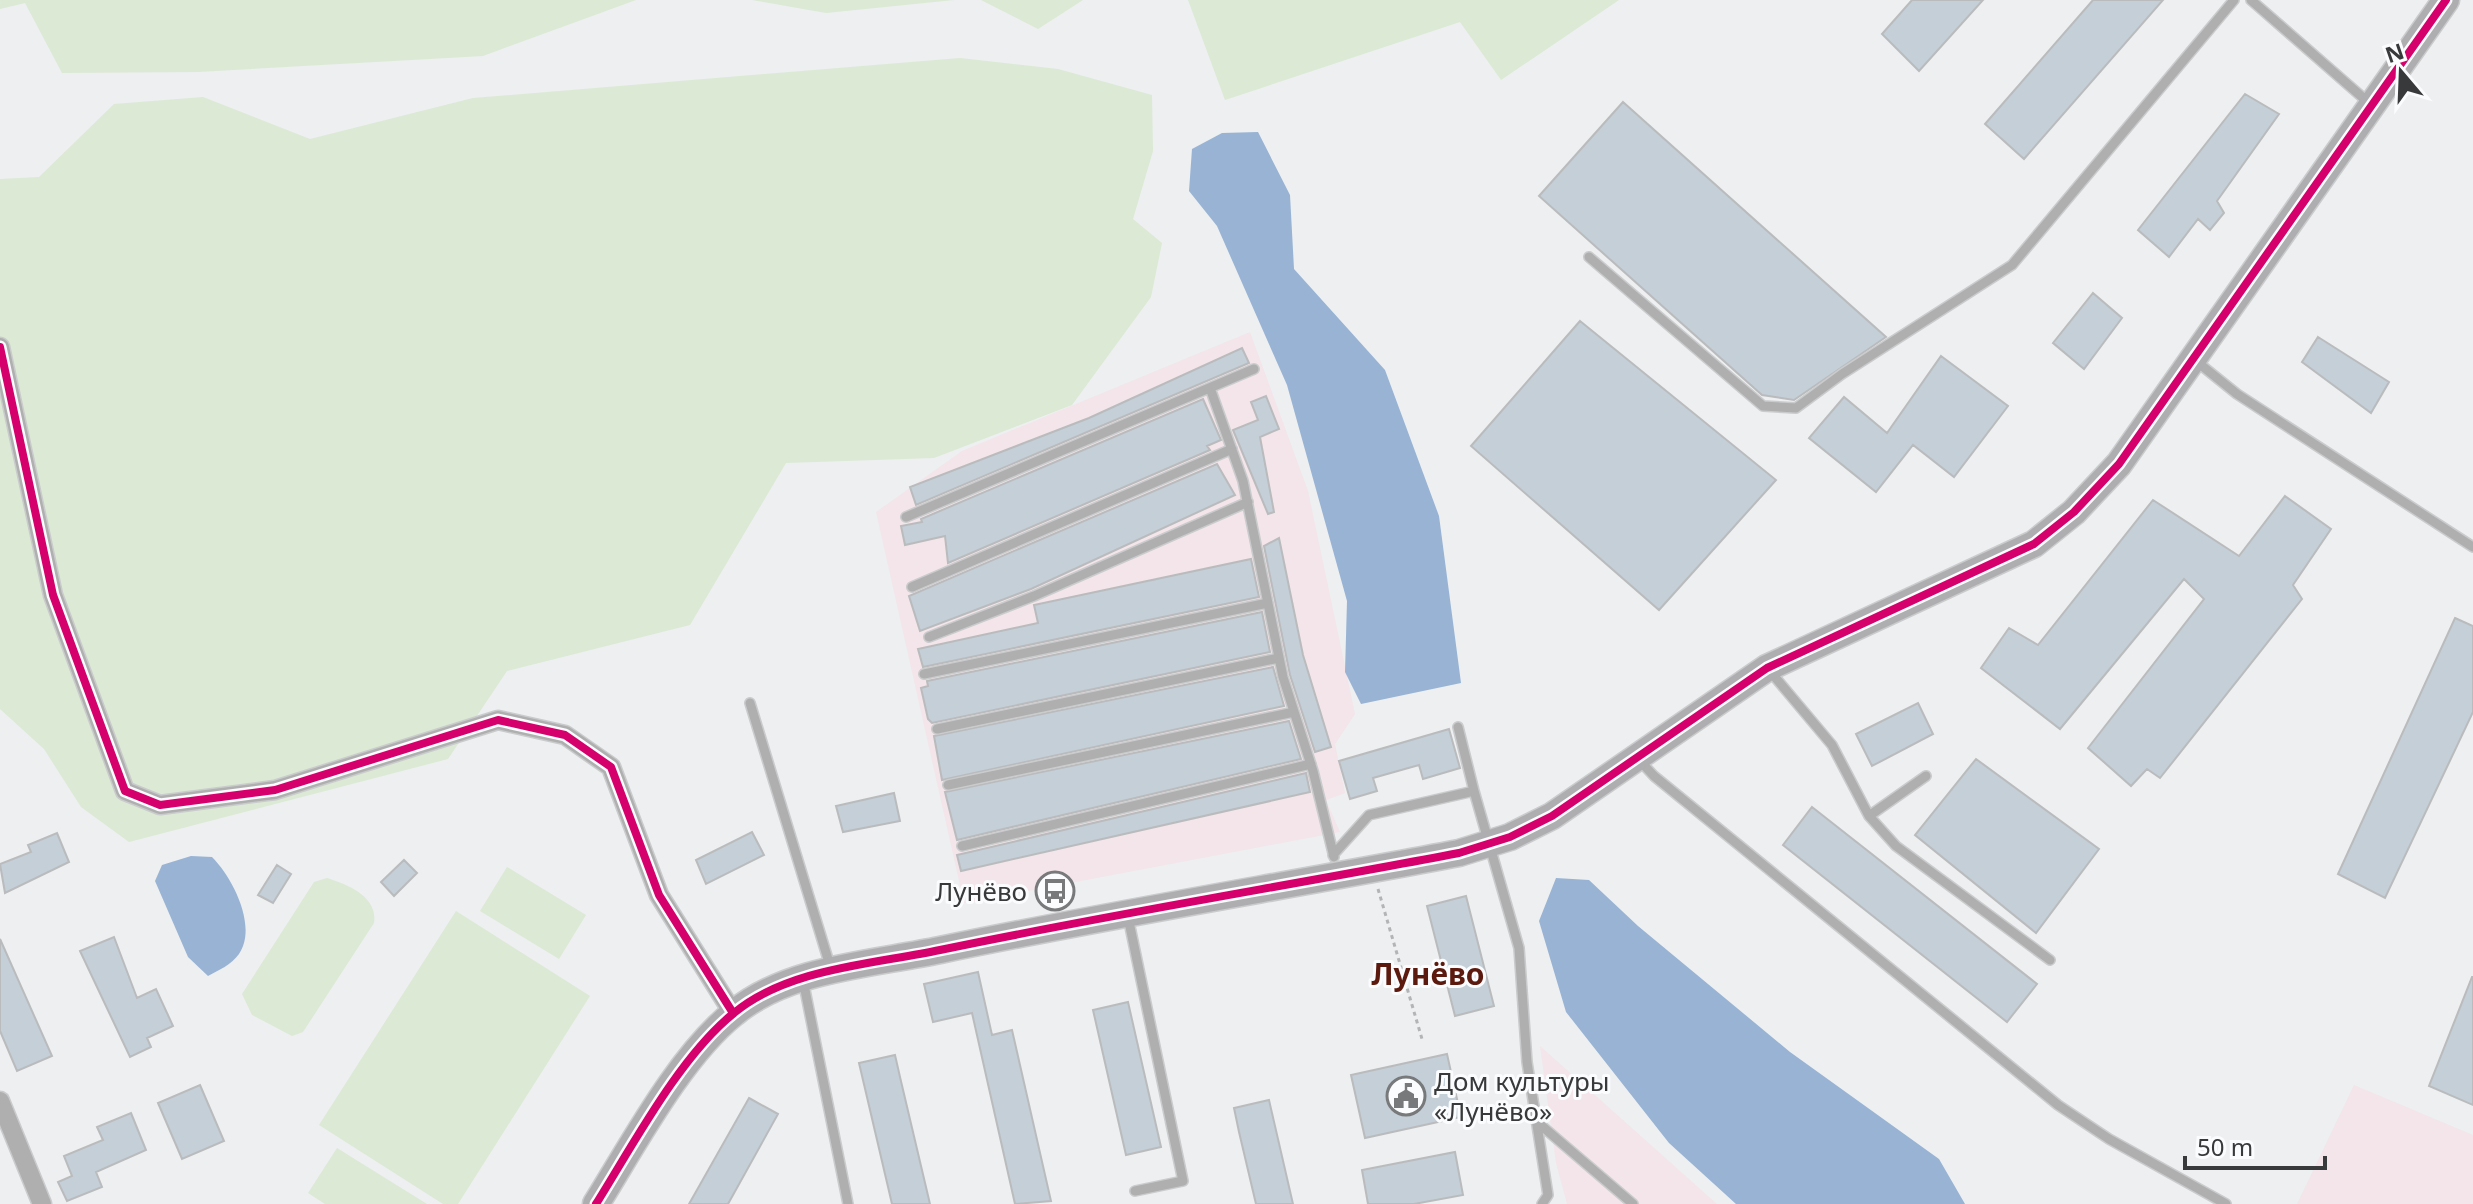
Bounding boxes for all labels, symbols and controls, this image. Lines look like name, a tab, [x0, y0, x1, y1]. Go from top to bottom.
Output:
north arrow	[2361, 32, 2441, 112]
text: N	[2381, 35, 2408, 69]
bus stop icon: Лунёво	[1034, 870, 1076, 912]
place label: Лунёво	[935, 873, 1027, 909]
district label: Лунёво	[1372, 953, 1484, 994]
place label: Дом культуры «Лунёво»	[1434, 1063, 1610, 1129]
public building icon: Дом культуры «Лунёво»	[1385, 1075, 1427, 1117]
scale bar	[2185, 1120, 2325, 1170]
text: 50 m	[2197, 1130, 2253, 1163]

